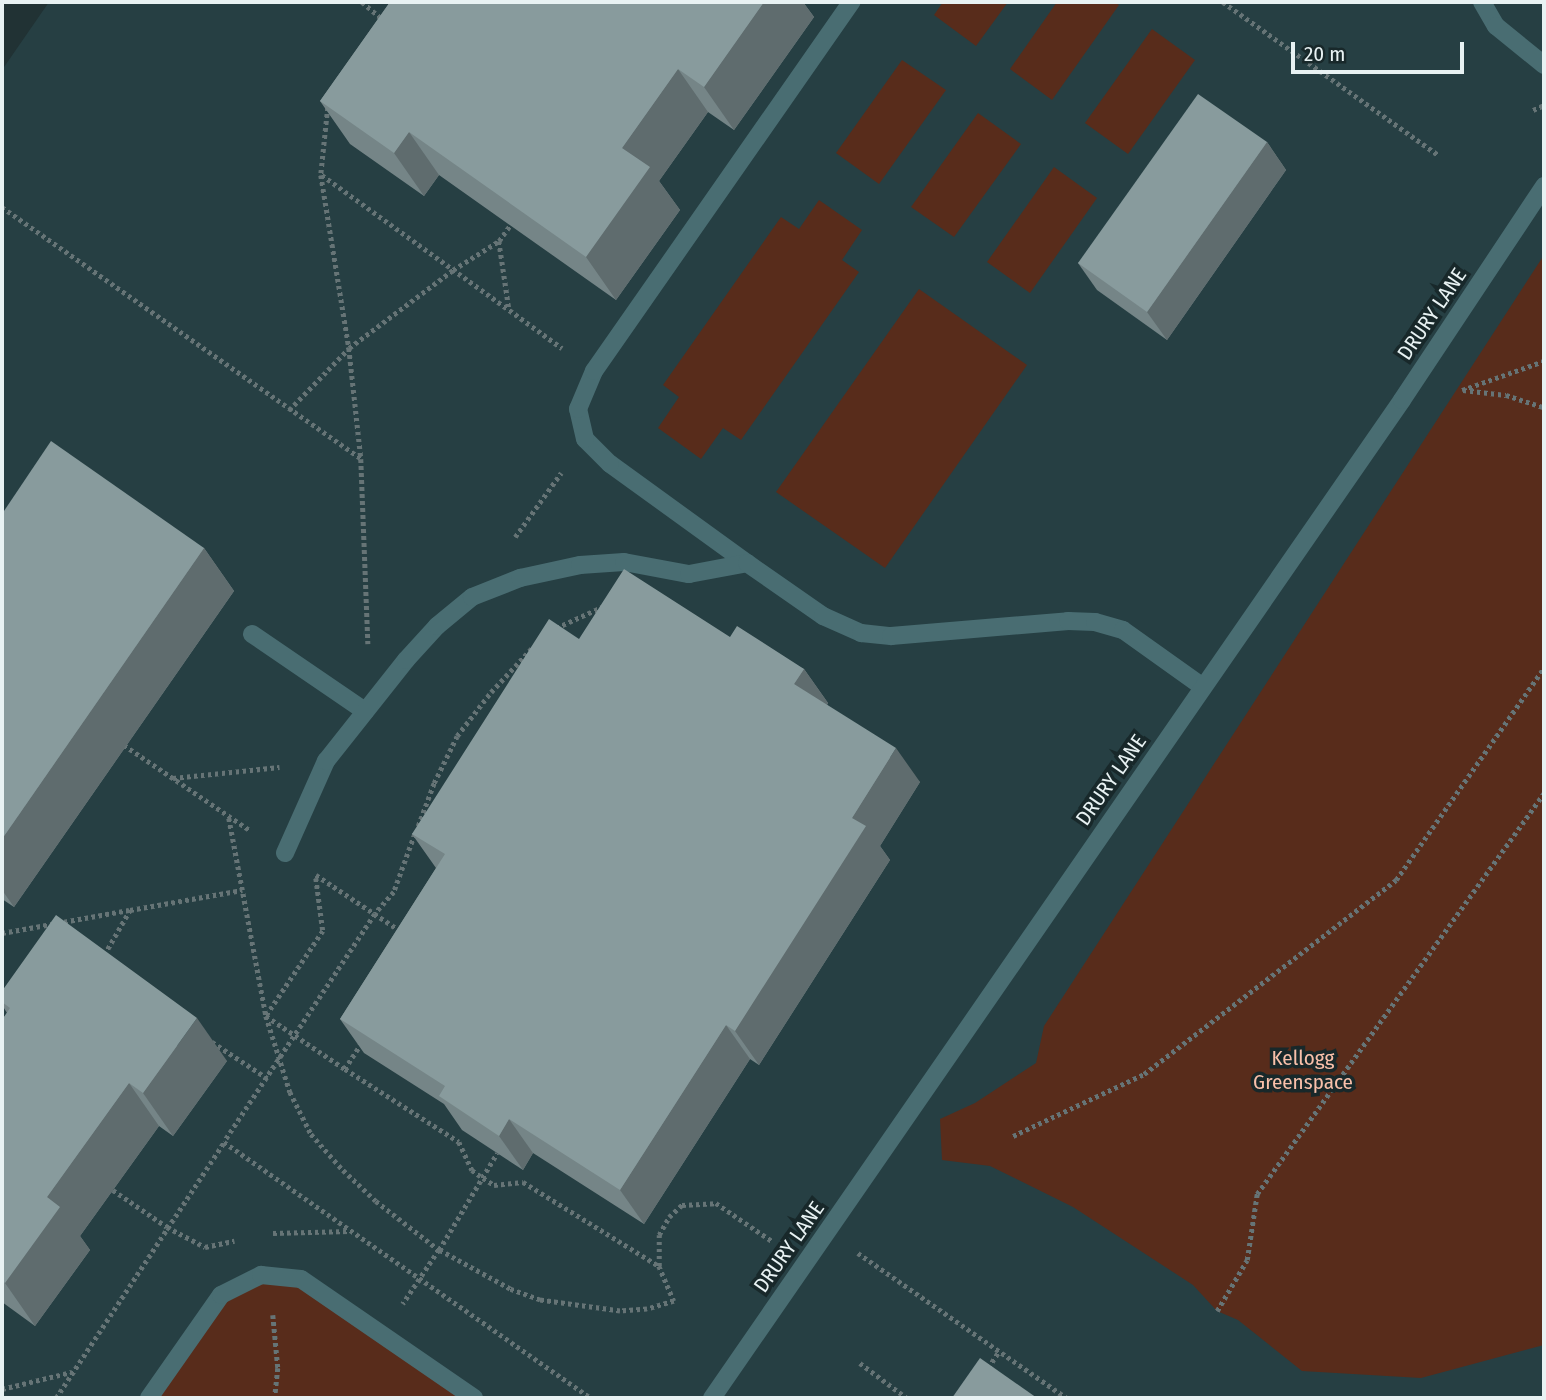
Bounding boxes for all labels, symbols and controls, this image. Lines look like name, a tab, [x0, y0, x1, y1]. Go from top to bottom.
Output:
scale bar	[1294, 28, 1467, 72]
text: 20 m	[1304, 41, 1345, 67]
street label: DRURY LANE	[1392, 263, 1472, 365]
street label: DRURY LANE	[1071, 730, 1151, 830]
park label: Kellogg Greenspace	[1253, 1045, 1353, 1095]
street label: DRURY LANE	[749, 1197, 829, 1297]

